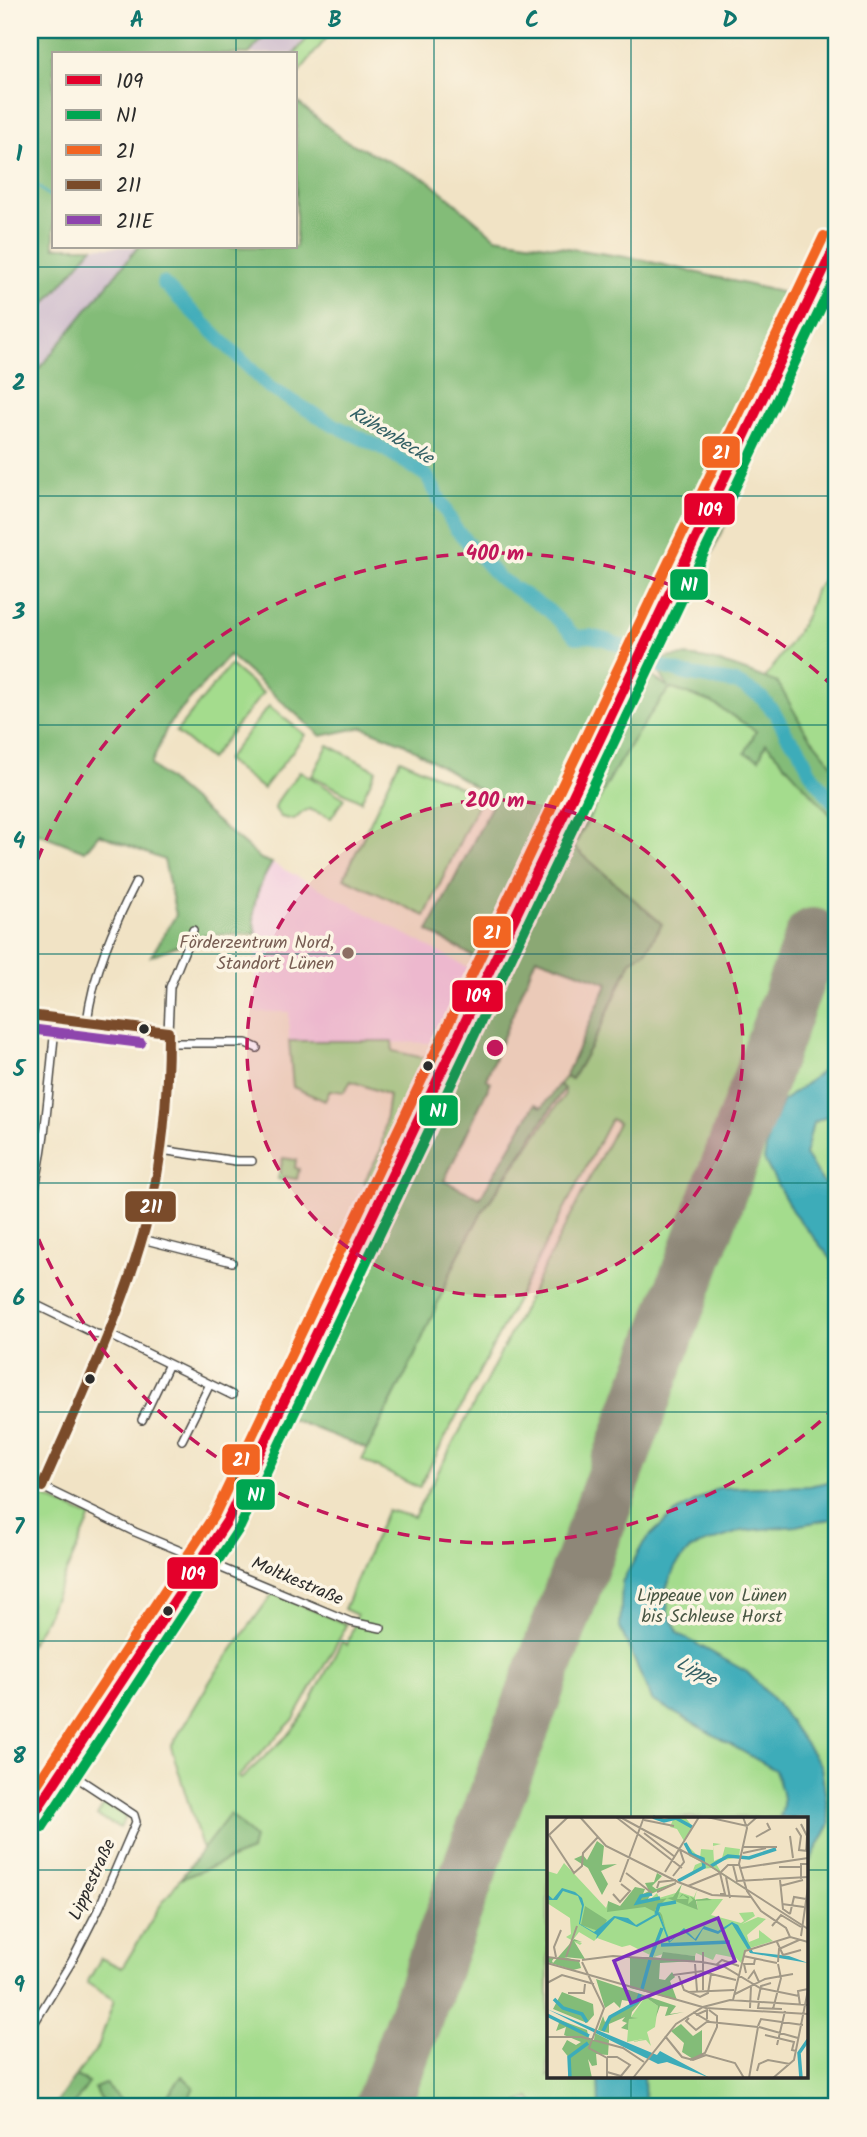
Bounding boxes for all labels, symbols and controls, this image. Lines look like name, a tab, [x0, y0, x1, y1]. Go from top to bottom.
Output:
text: A	[130, 3, 144, 39]
text: B	[328, 3, 342, 39]
text: C	[525, 3, 539, 39]
text: D	[722, 3, 738, 39]
legend	[52, 52, 298, 248]
text: 109	[116, 66, 143, 99]
text: N1	[116, 100, 137, 133]
text: 21	[116, 136, 135, 169]
text: 1	[16, 137, 23, 173]
text: 211	[116, 170, 141, 203]
text: 211E	[116, 206, 154, 239]
text: 2	[12, 366, 26, 402]
water label: Rühenbecke	[343, 399, 441, 474]
line badge: 21	[701, 435, 741, 469]
text: 21	[713, 439, 730, 469]
line badge: 109	[683, 492, 736, 526]
text: 109	[697, 496, 723, 526]
text: 400 m	[466, 538, 524, 571]
line badge: N1	[669, 568, 709, 601]
text: N1	[680, 571, 698, 601]
text: 3	[12, 595, 26, 631]
text: 200 m	[465, 785, 525, 818]
text: 4	[13, 824, 26, 860]
line badge: 21	[472, 915, 512, 949]
text: 21	[484, 919, 501, 949]
place label: Förderzentrum Nord, Standort Lünen	[179, 929, 334, 979]
marker: Förderzentrum Nord, Standort Lünen	[340, 945, 356, 961]
line badge: 109	[451, 979, 504, 1013]
text: 109	[465, 982, 491, 1012]
unlabelled marker	[137, 1022, 151, 1036]
centre of rings	[483, 1036, 507, 1060]
text: 5	[12, 1052, 27, 1088]
unlabelled marker	[421, 1059, 435, 1073]
line badge: N1	[418, 1094, 459, 1127]
text: N1	[429, 1097, 447, 1127]
line badge: 211	[124, 1190, 177, 1223]
text: 211	[140, 1193, 163, 1223]
text: 6	[13, 1281, 25, 1317]
unlabelled marker	[83, 1372, 97, 1386]
line badge: 21	[221, 1443, 261, 1476]
text: 21	[233, 1446, 250, 1476]
line badge: N1	[235, 1478, 276, 1511]
text: N1	[247, 1481, 265, 1511]
text: 7	[14, 1510, 26, 1546]
street label: Moltkestraße	[246, 1550, 348, 1614]
line badge: 109	[166, 1556, 219, 1590]
text: 109	[180, 1560, 206, 1590]
park label: Lippeaue von Lünen bis Schleuse Horst	[637, 1582, 787, 1632]
unlabelled marker	[161, 1604, 175, 1618]
water label: Lippe	[671, 1649, 724, 1696]
text: 8	[12, 1739, 26, 1775]
inset map	[547, 1817, 808, 2078]
street label: Lippestraße	[61, 1834, 125, 1926]
text: 9	[13, 1968, 25, 2004]

